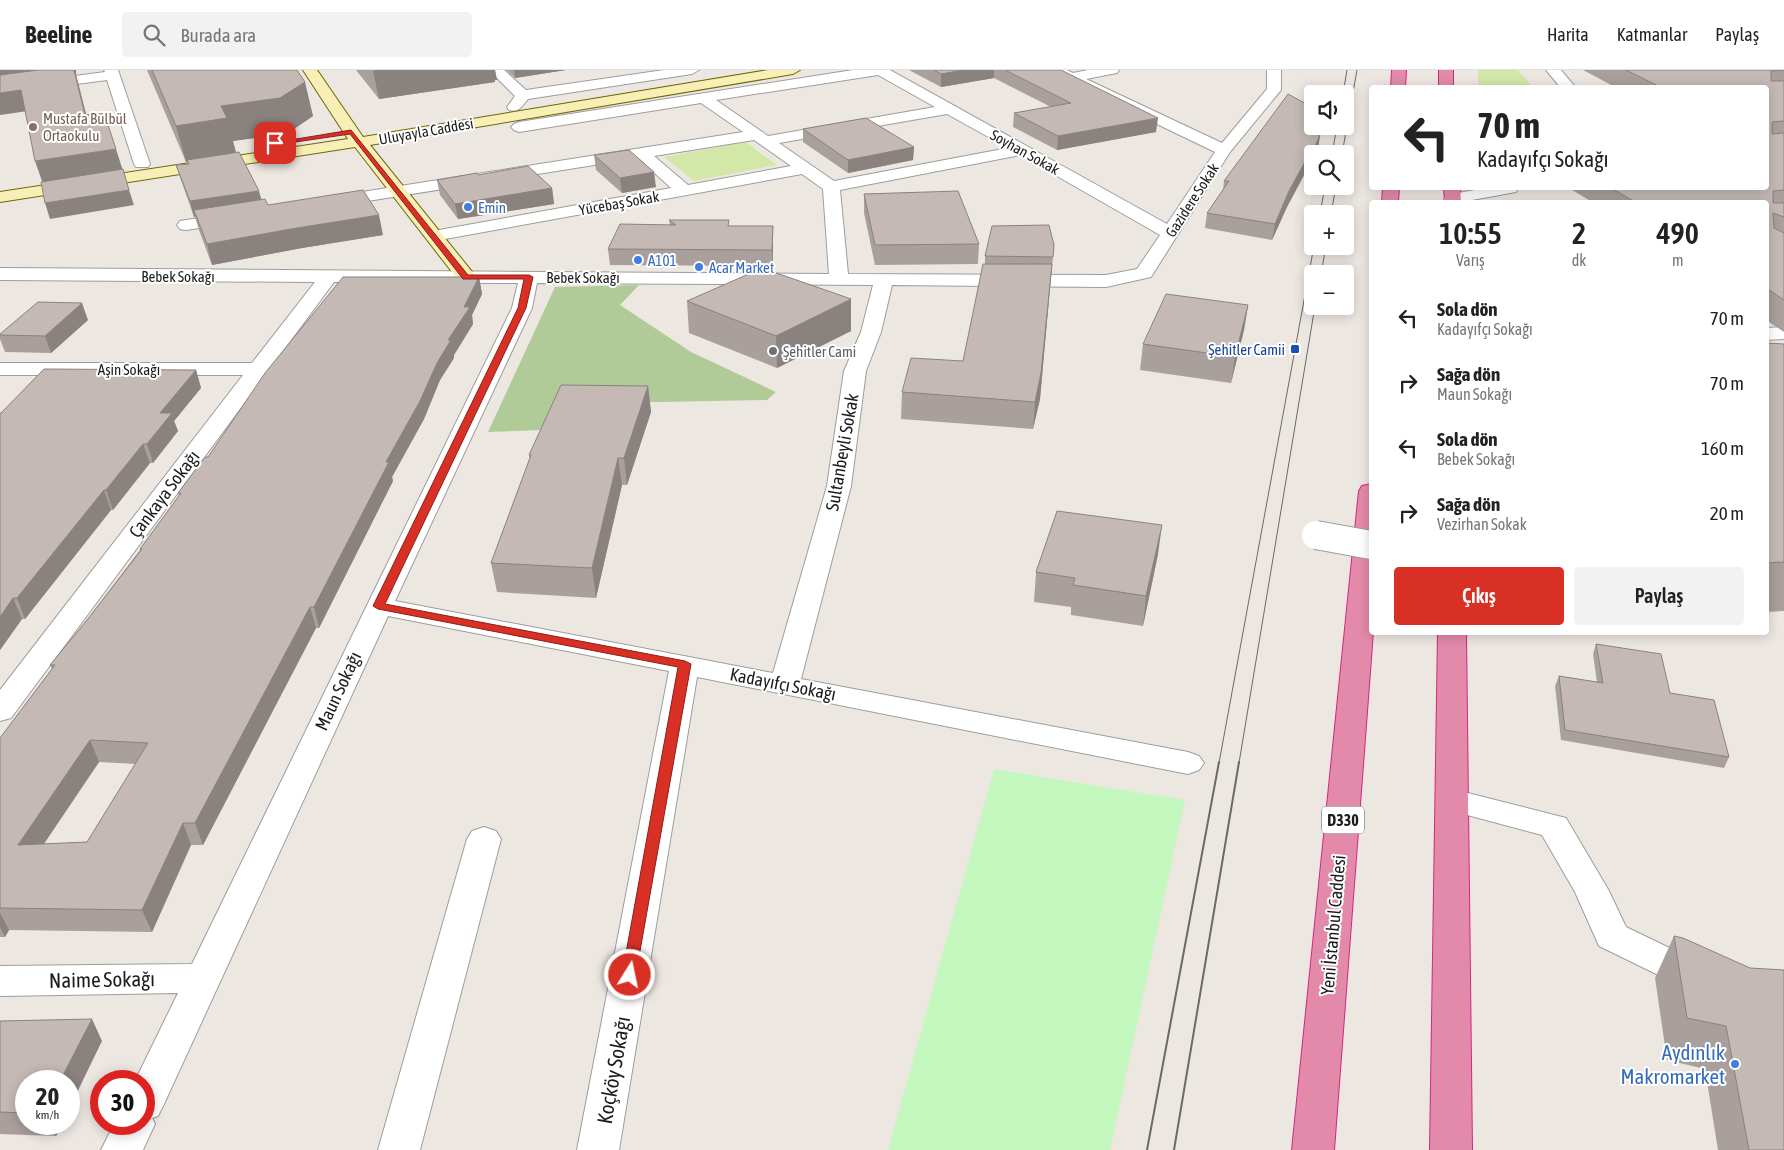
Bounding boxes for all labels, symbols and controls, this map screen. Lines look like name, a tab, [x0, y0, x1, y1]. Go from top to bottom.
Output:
search box	[122, 12, 472, 57]
text: Beeline	[25, 21, 92, 48]
icon: search	[140, 21, 168, 49]
text: Burada ara	[180, 24, 256, 46]
text: Harita	[1547, 24, 1589, 45]
text: Katmanlar	[1617, 24, 1687, 45]
text: Paylaş	[1715, 24, 1759, 45]
map controls	[1304, 85, 1354, 315]
button: sound	[1304, 85, 1354, 135]
icon: left	[1394, 105, 1459, 170]
text: 70 m	[1477, 105, 1540, 145]
place label: Mustafa Bülbül Ortaokulu	[43, 110, 127, 144]
street label: Uluyayla Caddesi	[377, 114, 475, 148]
marker: Mustafa Bülbül Ortaokulu	[27, 121, 39, 133]
pin	[254, 122, 296, 164]
street label: Soyhan Sokak	[987, 126, 1063, 178]
icon: arrive	[261, 129, 289, 157]
button: search	[1304, 145, 1354, 195]
text: Kadayıfçı Sokağı	[1477, 146, 1609, 172]
street label: Gazidere Sokak	[1162, 160, 1222, 240]
street label: Yücebaş Sokak	[578, 188, 661, 218]
place label: Emin	[478, 199, 506, 216]
marker: Emin	[462, 201, 474, 213]
button: +	[1304, 205, 1354, 255]
text: 10:55	[1439, 216, 1502, 250]
text: 2	[1572, 216, 1586, 250]
text: 490	[1656, 216, 1699, 250]
text: Varış	[1456, 251, 1485, 269]
text: dk	[1572, 251, 1586, 269]
text: m	[1672, 251, 1683, 269]
place label: A101	[648, 252, 677, 269]
marker: A101	[632, 254, 644, 266]
place label: Acar Market	[709, 259, 774, 276]
marker: Acar Market	[693, 261, 705, 273]
button: −	[1304, 265, 1354, 315]
street label: Bebek Sokağı	[141, 268, 215, 285]
street label: Bebek Sokağı	[546, 269, 620, 286]
text: Sola dön	[1437, 298, 1498, 320]
icon: left	[1394, 304, 1422, 332]
text: 70 m	[1710, 307, 1744, 329]
text: Kadayıfçı Sokağı	[1437, 320, 1533, 338]
place label: Şehitler Camii	[1208, 341, 1285, 358]
place label: Şehitler Cami	[783, 343, 856, 360]
marker: Şehitler Camii	[1289, 343, 1301, 355]
marker: Şehitler Cami	[767, 345, 779, 357]
street label: Aşin Sokağı	[98, 361, 160, 378]
text: Sağa dön	[1437, 363, 1500, 385]
icon: right	[1394, 369, 1422, 397]
text: 70 m	[1710, 372, 1744, 394]
text: Maun Sokağı	[1437, 385, 1512, 403]
street label: Sultanbeyli Sokak	[821, 392, 863, 512]
text: Sola dön	[1437, 428, 1498, 450]
icon: left	[1394, 434, 1422, 462]
text: 160 m	[1701, 437, 1744, 459]
street label: Çankaya Sokağı	[124, 446, 204, 542]
text: Bebek Sokağı	[1437, 450, 1515, 468]
text: Sağa dön	[1437, 493, 1500, 515]
icon: right	[1394, 499, 1422, 527]
text: 20 m	[1710, 502, 1744, 524]
text: Vezirhan Sokak	[1437, 515, 1527, 533]
button: Çıkış	[1394, 567, 1564, 625]
button: Paylaş	[1574, 567, 1744, 625]
street label: Maun Sokağı	[311, 648, 365, 734]
street label: Kadayıfçı Sokağı	[728, 663, 838, 705]
road number: D330	[1322, 806, 1364, 834]
street label: Yeni İstanbul Caddesi	[1316, 854, 1350, 996]
position arrow	[603, 948, 655, 1000]
street label: Naime Sokağı	[49, 966, 155, 992]
street label: Koçköy Sokağı	[592, 1014, 634, 1126]
place label: Aydınlık Makromarket	[1620, 1040, 1725, 1088]
marker: Aydınlık Makromarket	[1729, 1058, 1741, 1070]
speed limit sign: 30	[90, 1070, 155, 1135]
text: 20	[36, 1082, 59, 1110]
text: km/h	[36, 1108, 59, 1122]

